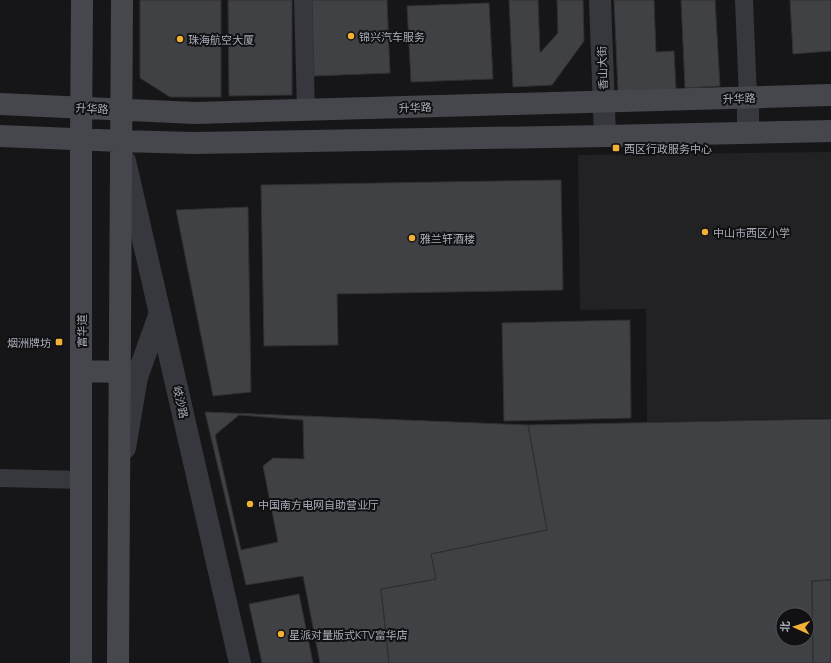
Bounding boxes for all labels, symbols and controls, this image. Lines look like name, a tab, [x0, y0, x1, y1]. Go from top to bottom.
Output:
place label: 锦兴汽车服务	[359, 29, 425, 44]
marker: 锦兴汽车服务	[346, 31, 356, 41]
place label: 珠海航空大厦	[188, 32, 254, 47]
marker: 珠海航空大厦	[175, 34, 185, 44]
street label: 香山大街	[594, 46, 610, 90]
street label: 升华路	[722, 90, 756, 106]
street label: 升华路	[398, 99, 432, 115]
street label: 升华路	[75, 100, 109, 116]
place label: 西区行政服务中心	[624, 141, 712, 156]
marker: 西区行政服务中心	[611, 143, 621, 153]
place label: 中山市西区小学	[713, 225, 790, 240]
marker: 中山市西区小学	[700, 227, 710, 237]
place label: 雅兰轩酒楼	[420, 231, 475, 246]
marker: 雅兰轩酒楼	[407, 233, 417, 243]
street label: 富华道	[74, 315, 89, 348]
place label: 烟洲牌坊	[7, 335, 51, 350]
marker: 烟洲牌坊	[54, 337, 64, 347]
street label: 岐沙路	[170, 384, 192, 420]
place label: 中国南方电网自助营业厅	[258, 497, 379, 512]
marker: 中国南方电网自助营业厅	[245, 499, 255, 509]
north arrow	[775, 607, 815, 647]
text: 北	[777, 621, 792, 632]
place label: 星派对量版式KTV富华店	[289, 627, 408, 642]
marker: 星派对量版式KTV富华店	[276, 629, 286, 639]

